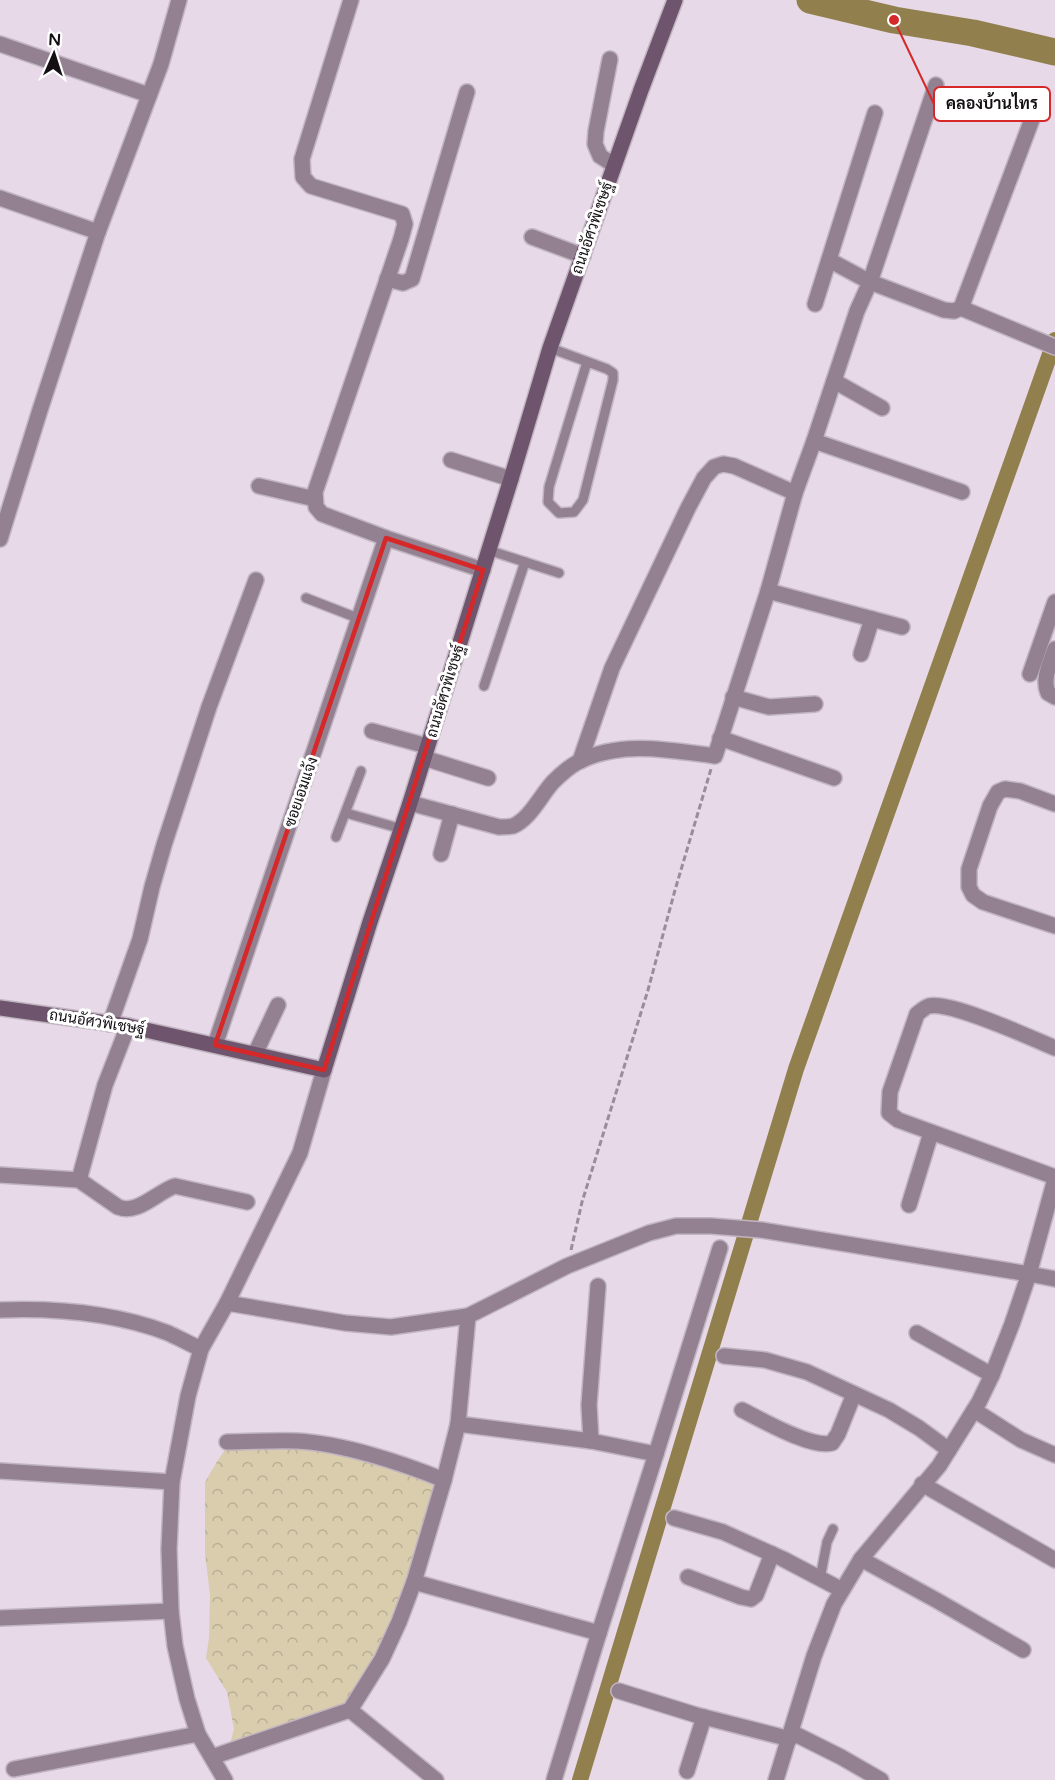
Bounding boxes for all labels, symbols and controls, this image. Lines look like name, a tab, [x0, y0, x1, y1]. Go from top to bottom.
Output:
north arrow	[24, 24, 84, 84]
text: N	[48, 30, 62, 50]
callout: คลองบ้านไทร	[934, 87, 1050, 121]
text: คลองบ้านไทร	[946, 92, 1038, 114]
street label: ถนนอัศวพิเชษฐ์	[567, 179, 617, 277]
street label: ถนนอัศวพิเชษฐ์	[421, 642, 469, 740]
street label: ซอยเอมแจ้ง	[280, 754, 321, 830]
street label: ถนนอัศวพิเชษฐ์	[48, 1005, 146, 1039]

